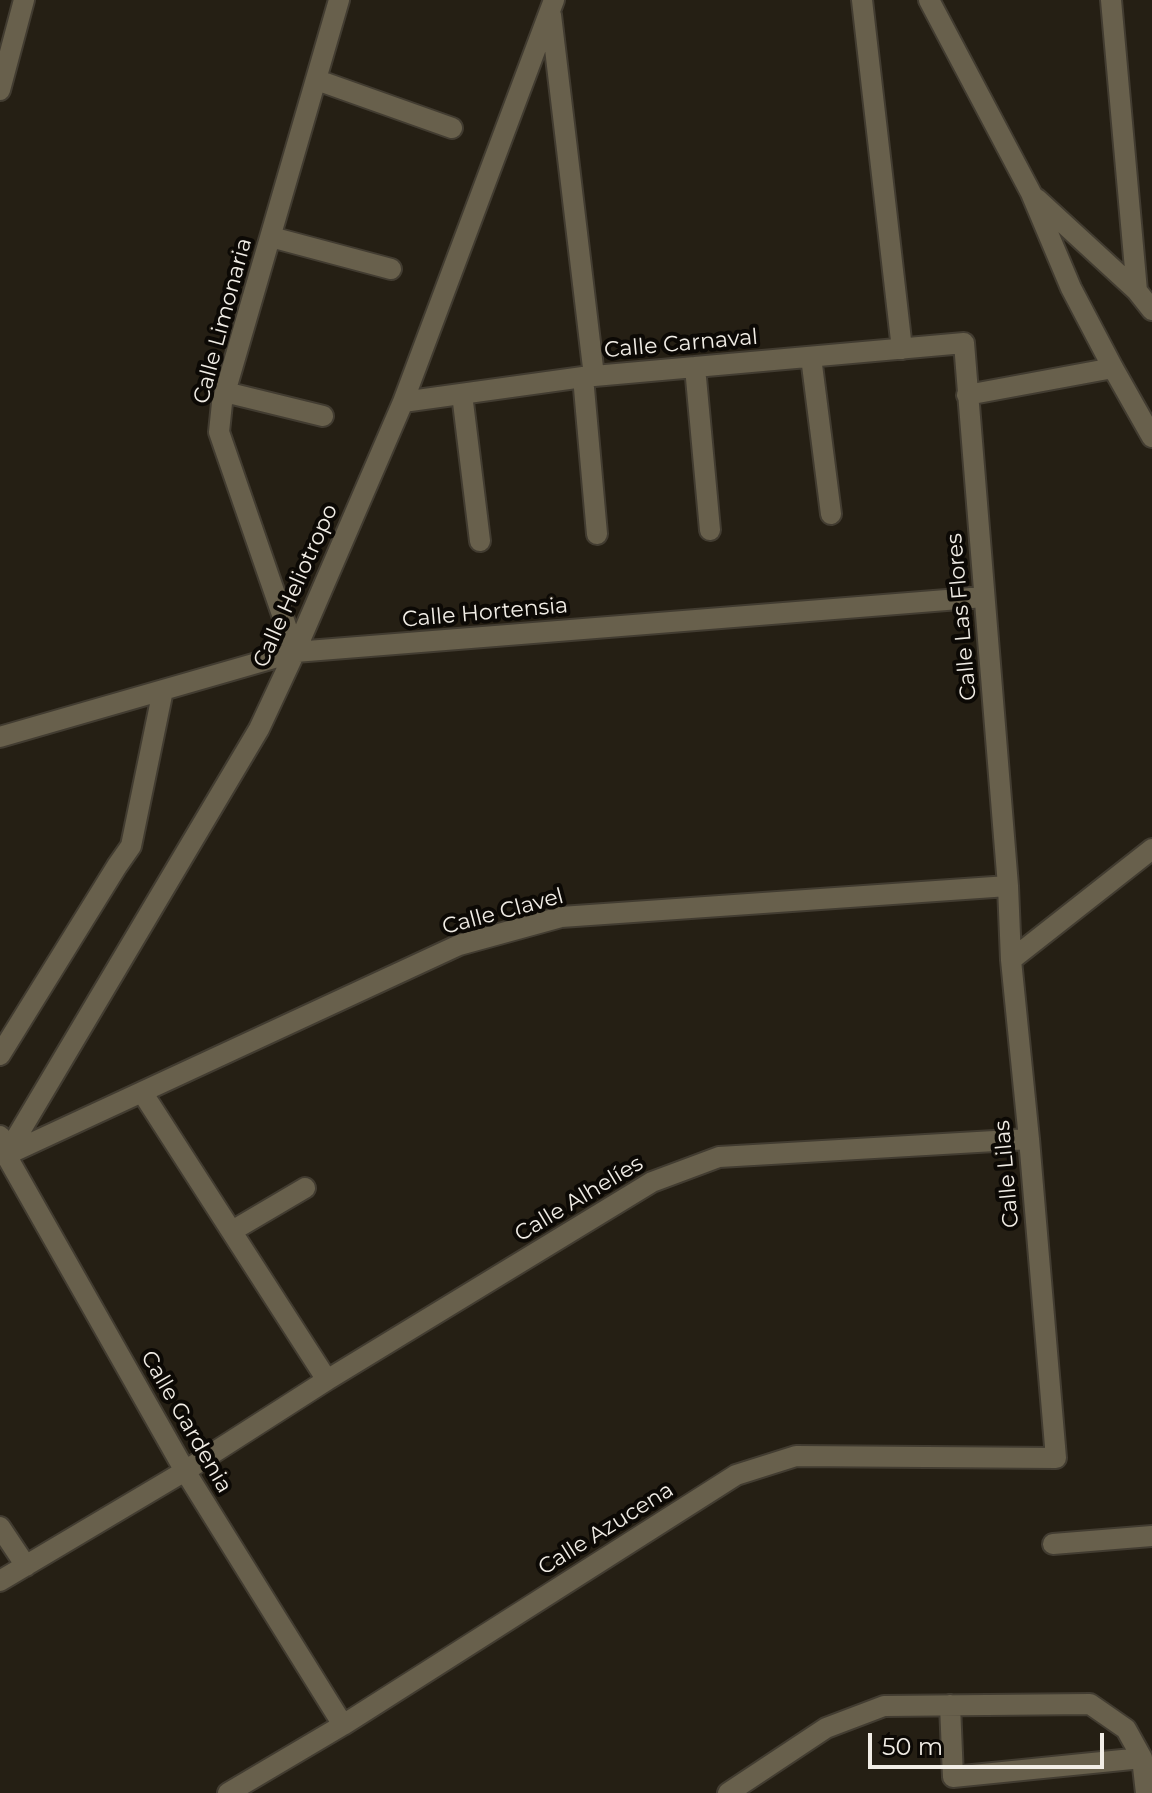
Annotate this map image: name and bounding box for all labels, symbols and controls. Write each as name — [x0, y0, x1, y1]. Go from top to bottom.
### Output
street label: Calle Limonaria — [188, 235, 258, 407]
street label: Calle Carnaval — [603, 324, 759, 364]
street label: Calle Heliotropo — [248, 500, 344, 672]
street label: Calle Las Flores — [942, 532, 982, 702]
street label: Calle Hortensia — [401, 593, 569, 633]
street label: Calle Clavel — [440, 883, 566, 941]
street label: Calle Lilas — [989, 1119, 1025, 1229]
street label: Calle Alhelíes — [510, 1150, 648, 1248]
street label: Calle Gardenia — [135, 1346, 237, 1498]
street label: Calle Azucena — [534, 1477, 678, 1581]
scale bar — [872, 1717, 1108, 1767]
text: 50 m — [882, 1732, 943, 1761]

